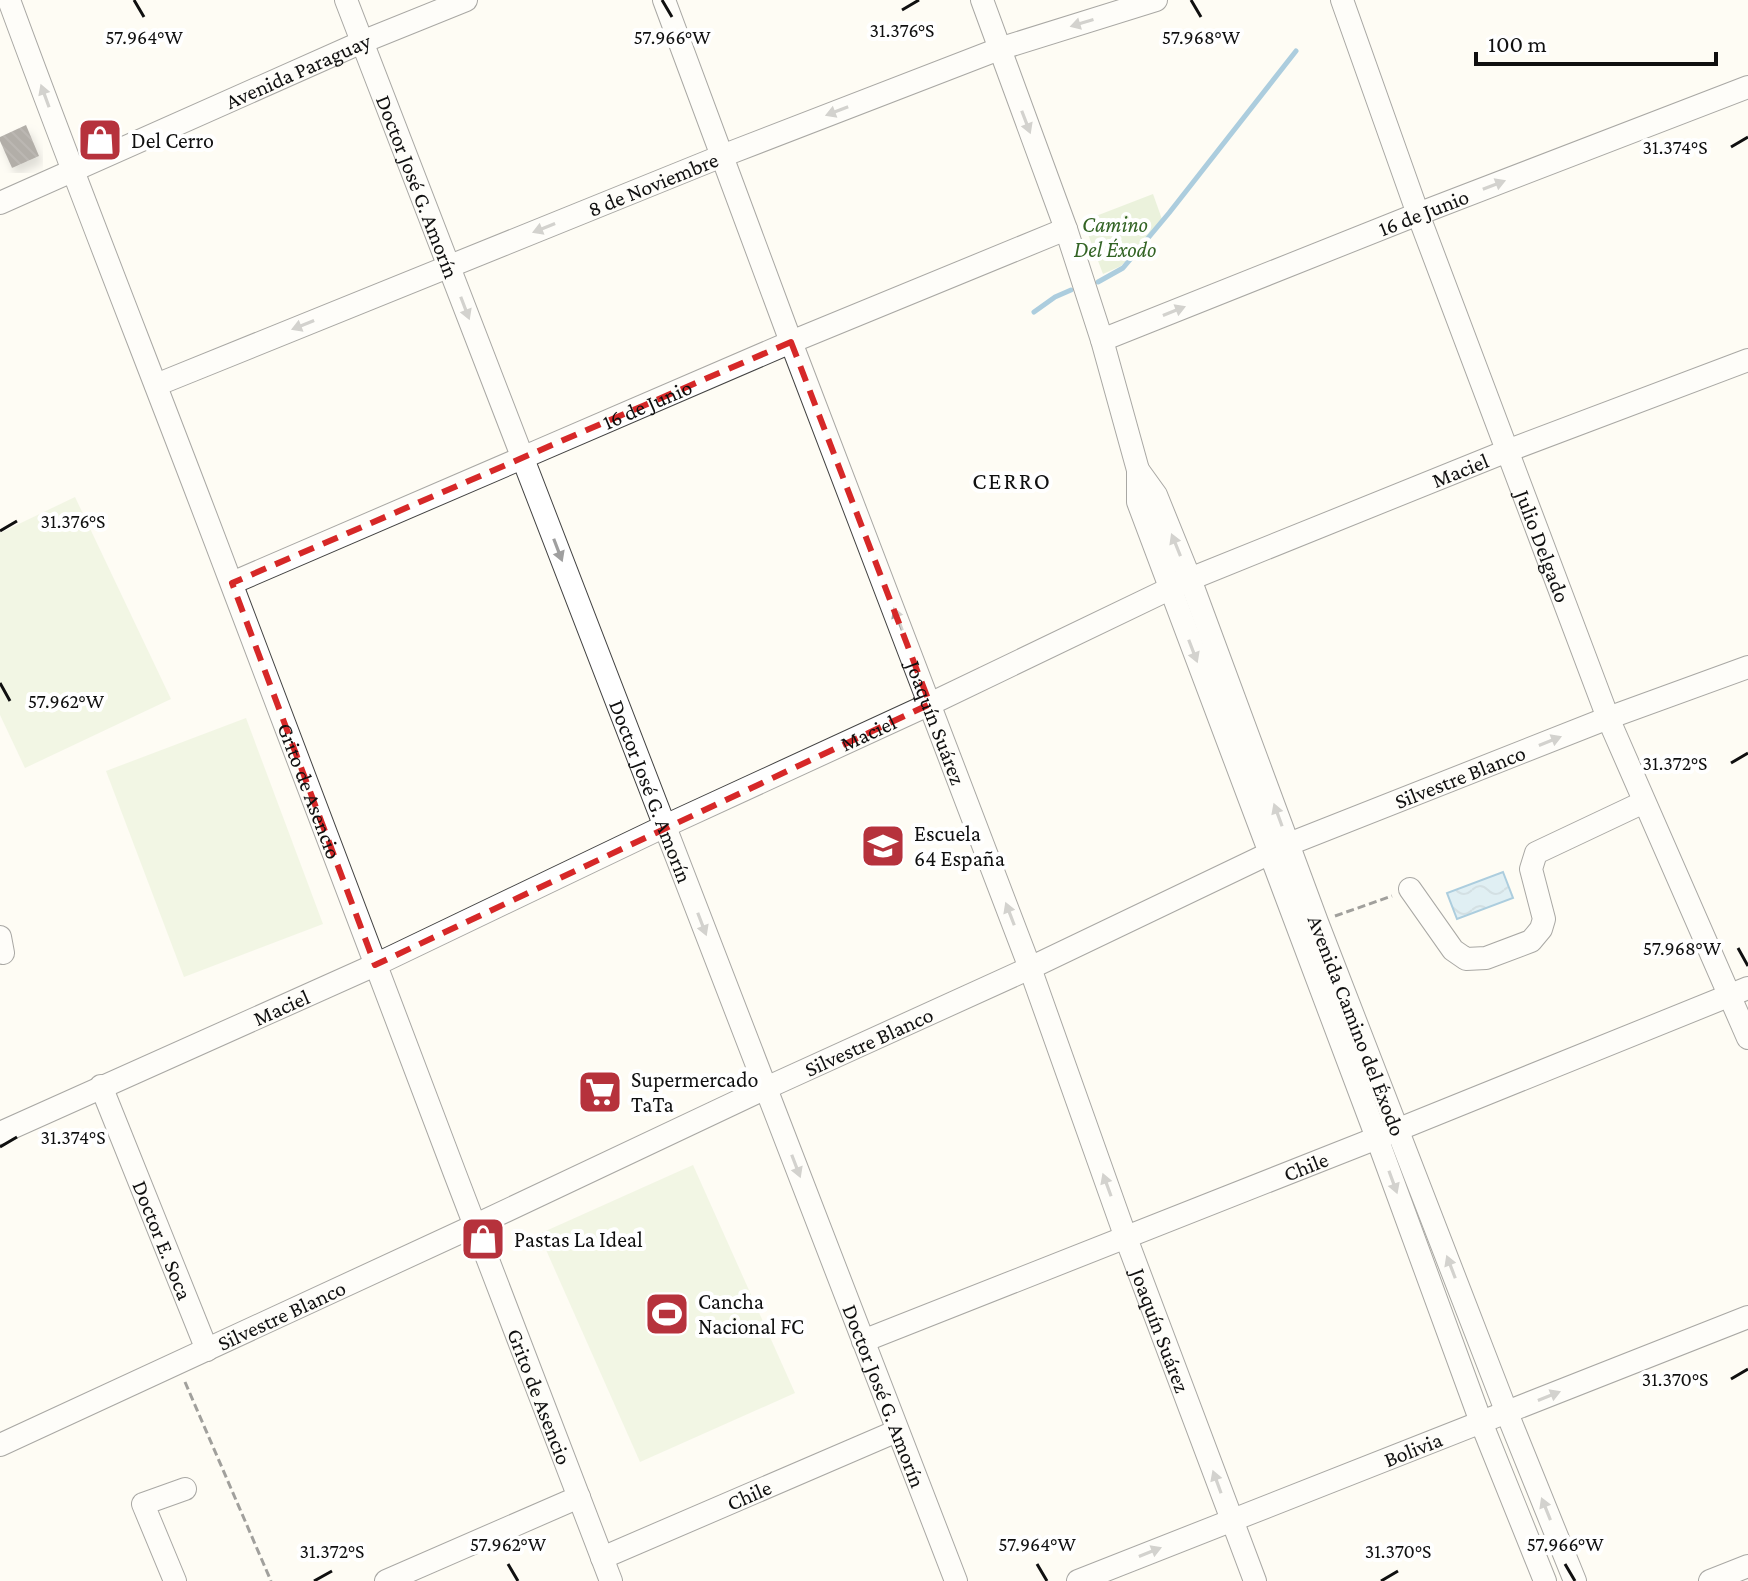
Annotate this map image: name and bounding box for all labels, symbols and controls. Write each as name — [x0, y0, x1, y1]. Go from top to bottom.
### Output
scale bar — [1476, 16, 1716, 66]
one-way arrow — [1070, 17, 1094, 30]
text: 31.376°S — [870, 19, 934, 41]
text: 57.964°W — [105, 26, 183, 48]
text: 57.966°W — [633, 26, 711, 48]
text: 57.968°W — [1162, 26, 1241, 48]
street label: Avenida Paraguay — [221, 27, 375, 114]
text: 100 m — [1488, 30, 1547, 57]
one-way arrow — [38, 84, 50, 108]
street label: Doctor José G. Amorín — [371, 91, 465, 282]
one-way arrow — [825, 105, 849, 118]
one-way arrow — [1020, 110, 1033, 134]
shop icon: Del Cerro — [76, 116, 124, 164]
place label: Del Cerro — [131, 128, 214, 153]
text: 31.374°S — [1643, 136, 1707, 158]
street label: 8 de Noviembre — [584, 146, 722, 221]
one-way arrow — [1482, 178, 1506, 191]
street label: 16 de Junio — [1375, 183, 1472, 241]
park label: Camino Del Éxodo — [1074, 212, 1156, 262]
one-way arrow — [532, 221, 556, 234]
one-way arrow — [459, 296, 472, 320]
one-way arrow — [1162, 304, 1186, 317]
one-way arrow — [291, 319, 315, 332]
street label: 16 de Junio — [599, 374, 696, 434]
street label: Maciel — [1428, 447, 1492, 493]
district label: CERRO — [972, 467, 1052, 494]
street label: Julio Delgado — [1510, 484, 1576, 606]
text: 31.376°S — [41, 510, 105, 532]
one-way arrow — [1169, 533, 1182, 557]
one-way arrow — [552, 539, 565, 563]
one-way arrow — [891, 607, 904, 631]
one-way arrow — [1187, 639, 1200, 663]
street label: Joaquín Suárez — [901, 655, 971, 788]
text: 57.962°W — [28, 690, 105, 712]
street label: Doctor José G. Amorín — [605, 696, 698, 886]
street label: Maciel — [836, 709, 900, 756]
street label: Grito de Asencio — [273, 719, 347, 862]
one-way arrow — [1538, 734, 1562, 747]
street label: Silvestre Blanco — [1391, 739, 1529, 814]
text: 31.372°S — [1643, 752, 1707, 774]
one-way arrow — [1271, 803, 1284, 827]
place label: Escuela 64 España — [914, 821, 1005, 871]
school or university icon: Escuela 64 España — [859, 822, 907, 870]
one-way arrow — [1003, 902, 1016, 926]
one-way arrow — [696, 912, 709, 936]
street label: Avenida Camino del Éxodo — [1303, 912, 1411, 1139]
text: 57.968°W — [1643, 937, 1722, 959]
street label: Maciel — [249, 984, 313, 1031]
street label: Silvestre Blanco — [801, 1001, 937, 1081]
place label: Supermercado TaTa — [631, 1067, 759, 1117]
supermarket icon: Supermercado TaTa — [576, 1068, 624, 1116]
text: 31.374°S — [41, 1126, 105, 1148]
street label: Chile — [1280, 1146, 1332, 1186]
one-way arrow — [790, 1154, 803, 1178]
one-way arrow — [1387, 1170, 1400, 1194]
one-way arrow — [1101, 1173, 1113, 1197]
street label: Doctor E. Soca — [128, 1177, 198, 1303]
shop icon: Pastas La Ideal — [459, 1215, 507, 1263]
place label: Pastas La Ideal — [514, 1227, 643, 1252]
one-way arrow — [1444, 1255, 1457, 1279]
street label: Joaquín Suárez — [1125, 1263, 1195, 1396]
street label: Silvestre Blanco — [213, 1275, 350, 1355]
place label: Cancha Nacional FC — [698, 1289, 804, 1339]
sports icon: Cancha Nacional FC — [643, 1290, 691, 1338]
street label: Doctor José G. Amorín — [838, 1301, 931, 1491]
street label: Grito de Asencio — [503, 1325, 577, 1468]
text: 31.370°S — [1642, 1368, 1708, 1390]
one-way arrow — [1537, 1389, 1561, 1402]
street label: Bolivia — [1380, 1426, 1446, 1472]
one-way arrow — [1210, 1470, 1223, 1494]
street label: Chile — [723, 1474, 775, 1515]
one-way arrow — [1539, 1497, 1552, 1521]
text: 57.962°W — [470, 1533, 547, 1555]
text: 57.964°W — [998, 1533, 1076, 1555]
text: 57.966°W — [1526, 1533, 1604, 1555]
text: 31.372°S — [300, 1540, 364, 1562]
text: 31.370°S — [1365, 1540, 1431, 1562]
one-way arrow — [1138, 1545, 1162, 1558]

